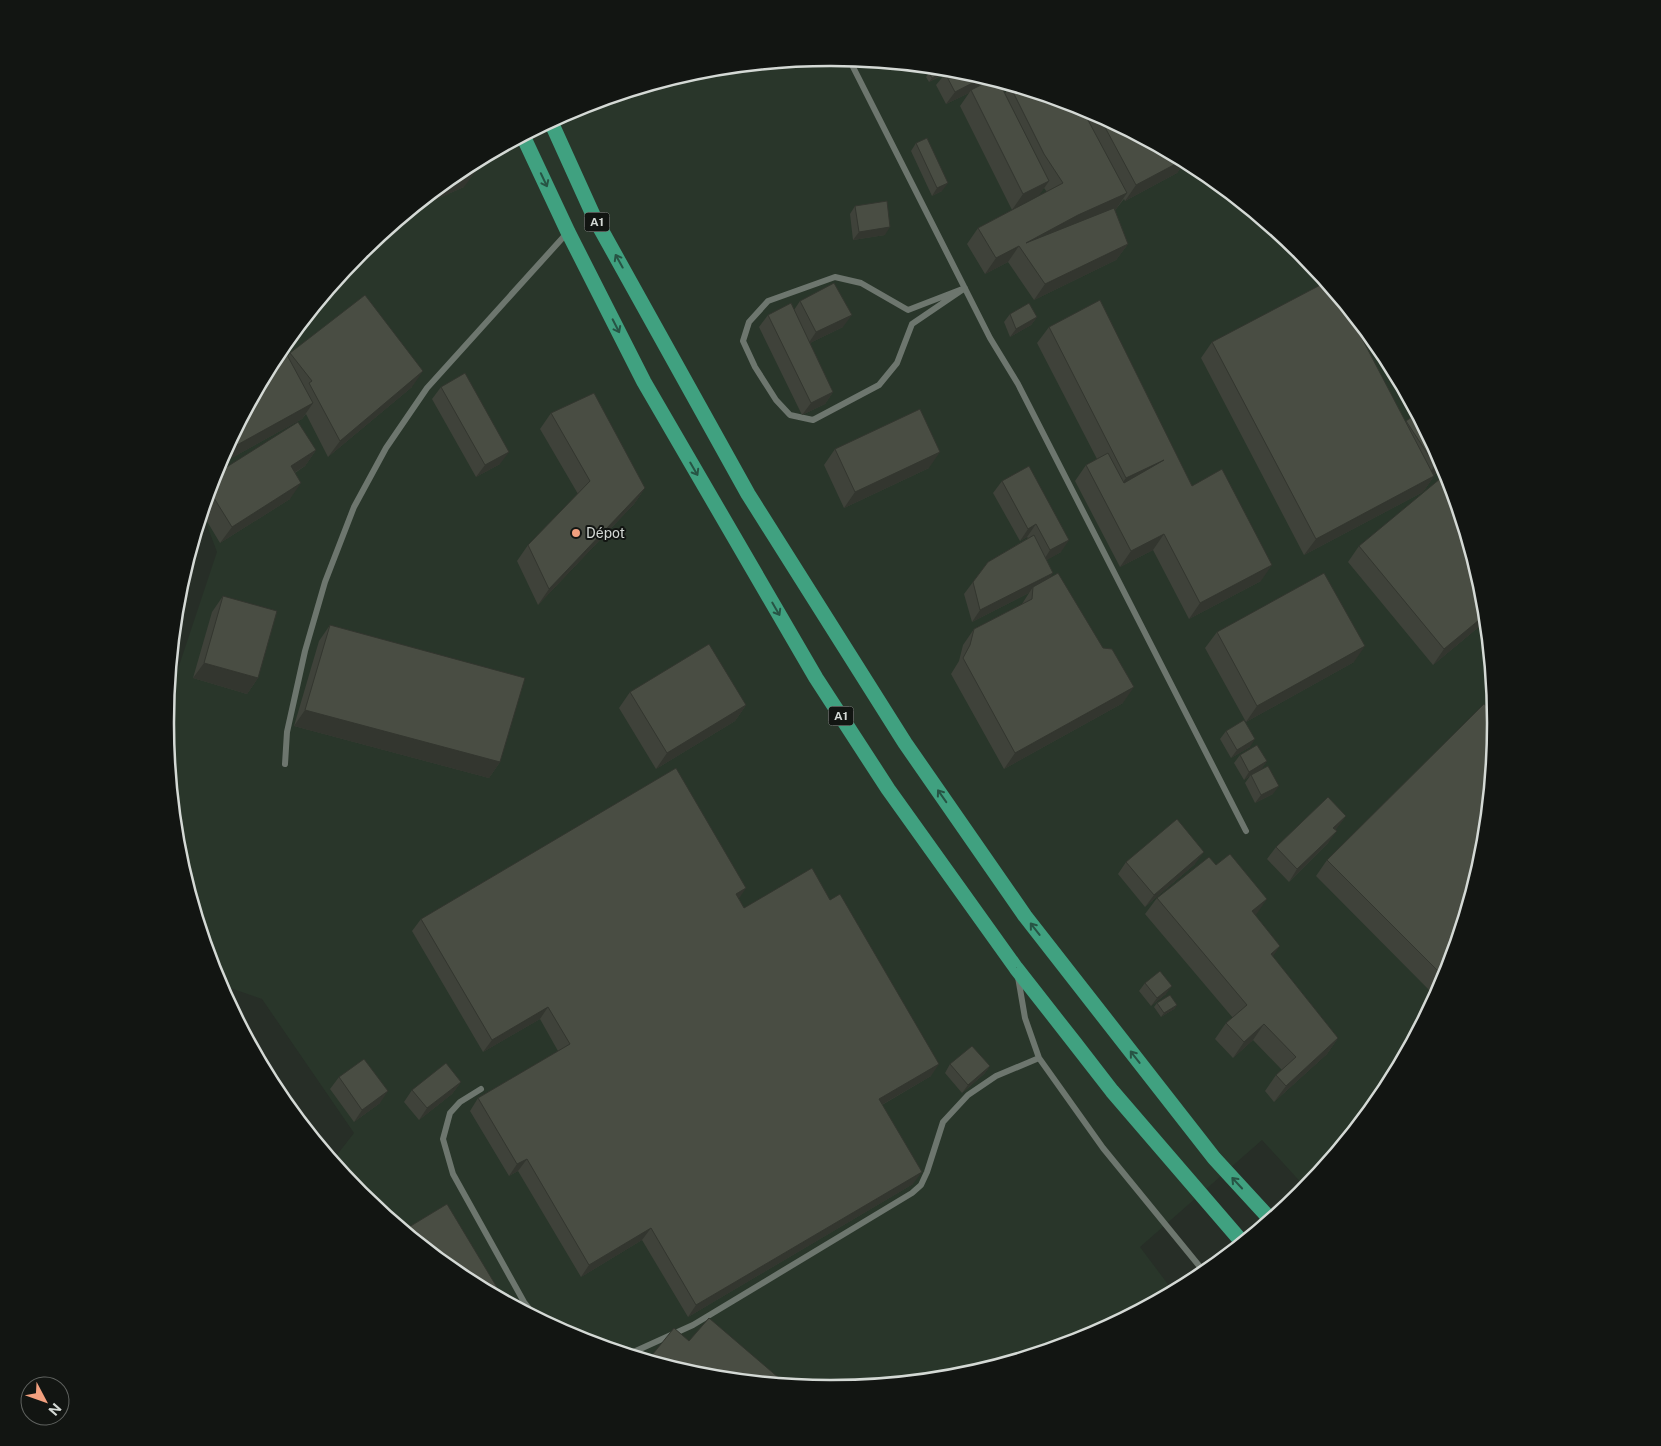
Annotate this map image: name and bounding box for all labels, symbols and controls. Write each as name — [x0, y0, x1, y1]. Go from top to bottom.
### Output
one-way arrow — [539, 173, 549, 188]
road number: A1 — [584, 212, 610, 232]
one-way arrow — [613, 254, 623, 269]
one-way arrow — [612, 318, 621, 333]
one-way arrow — [689, 461, 699, 476]
place label: Dépot — [586, 525, 625, 541]
marker: Dépot — [570, 527, 582, 539]
one-way arrow — [771, 602, 781, 616]
road number: A1 — [828, 706, 854, 726]
one-way arrow — [937, 789, 947, 803]
one-way arrow — [1030, 922, 1040, 936]
one-way arrow — [1130, 1050, 1140, 1064]
one-way arrow — [1231, 1177, 1243, 1189]
north arrow — [20, 1376, 70, 1426]
text: N — [45, 1400, 64, 1419]

